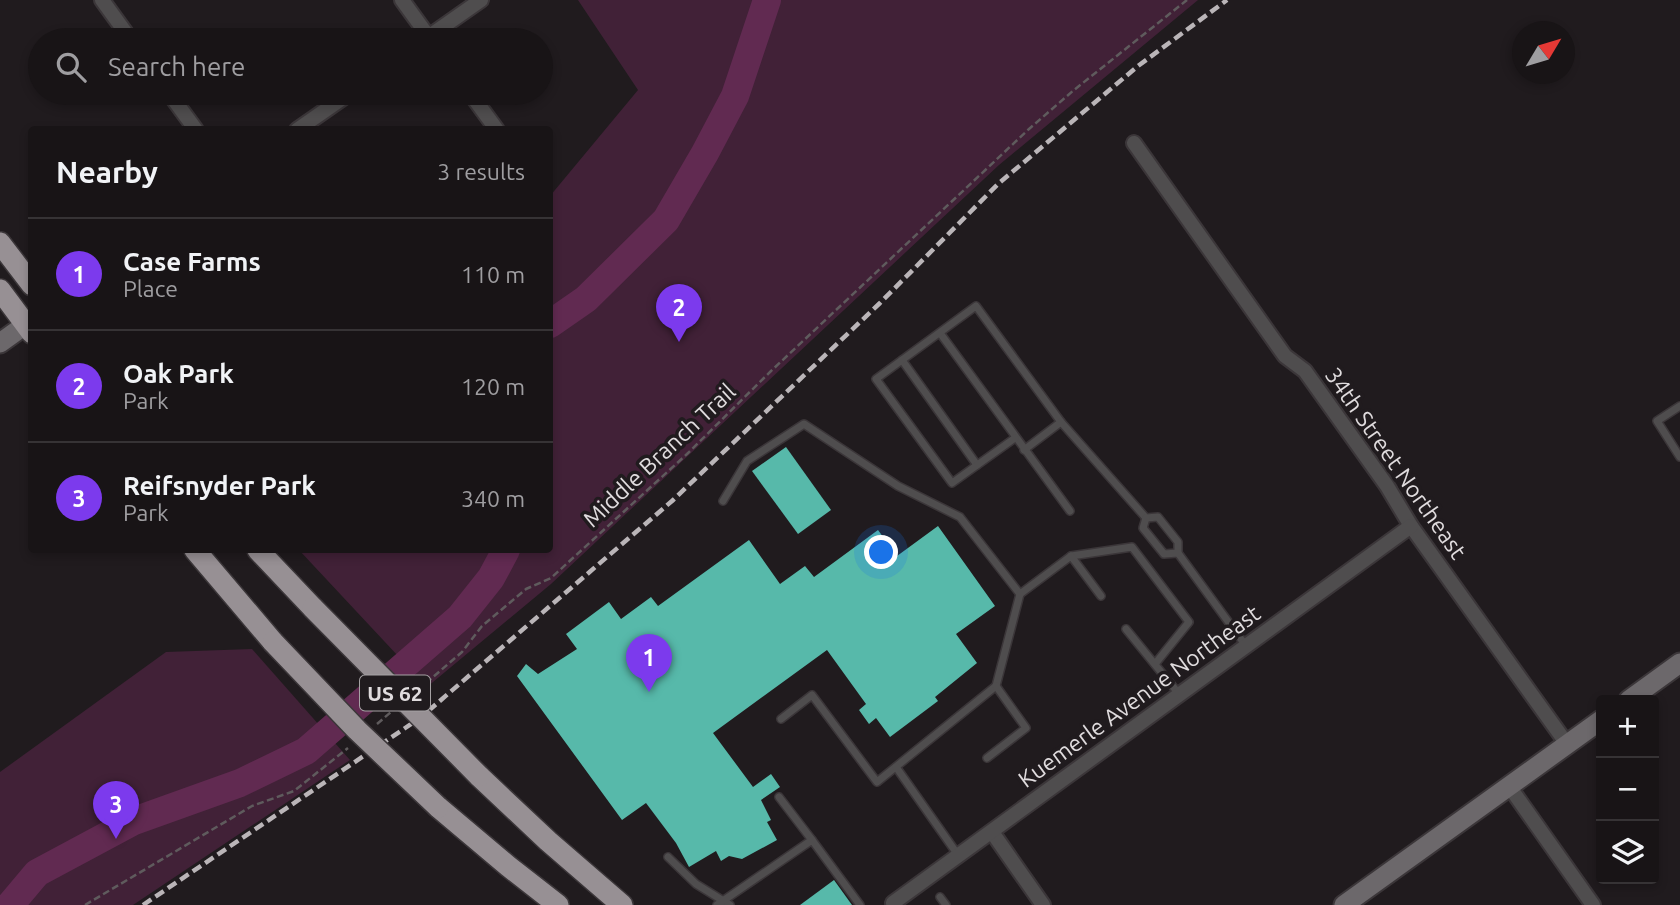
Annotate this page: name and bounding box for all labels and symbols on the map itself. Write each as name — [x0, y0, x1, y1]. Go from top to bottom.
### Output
north arrow — [1512, 21, 1575, 84]
pin: 2 — [656, 284, 702, 342]
street label: 34th Street Northeast — [1321, 363, 1471, 563]
street label: Middle Branch Trail — [578, 378, 740, 532]
your location — [864, 535, 898, 569]
street label: Kuemerle Avenue Northeast — [1014, 600, 1264, 792]
pin: 1 — [626, 634, 672, 692]
road number: US 62 — [360, 676, 430, 710]
pin: 3 — [93, 781, 139, 839]

